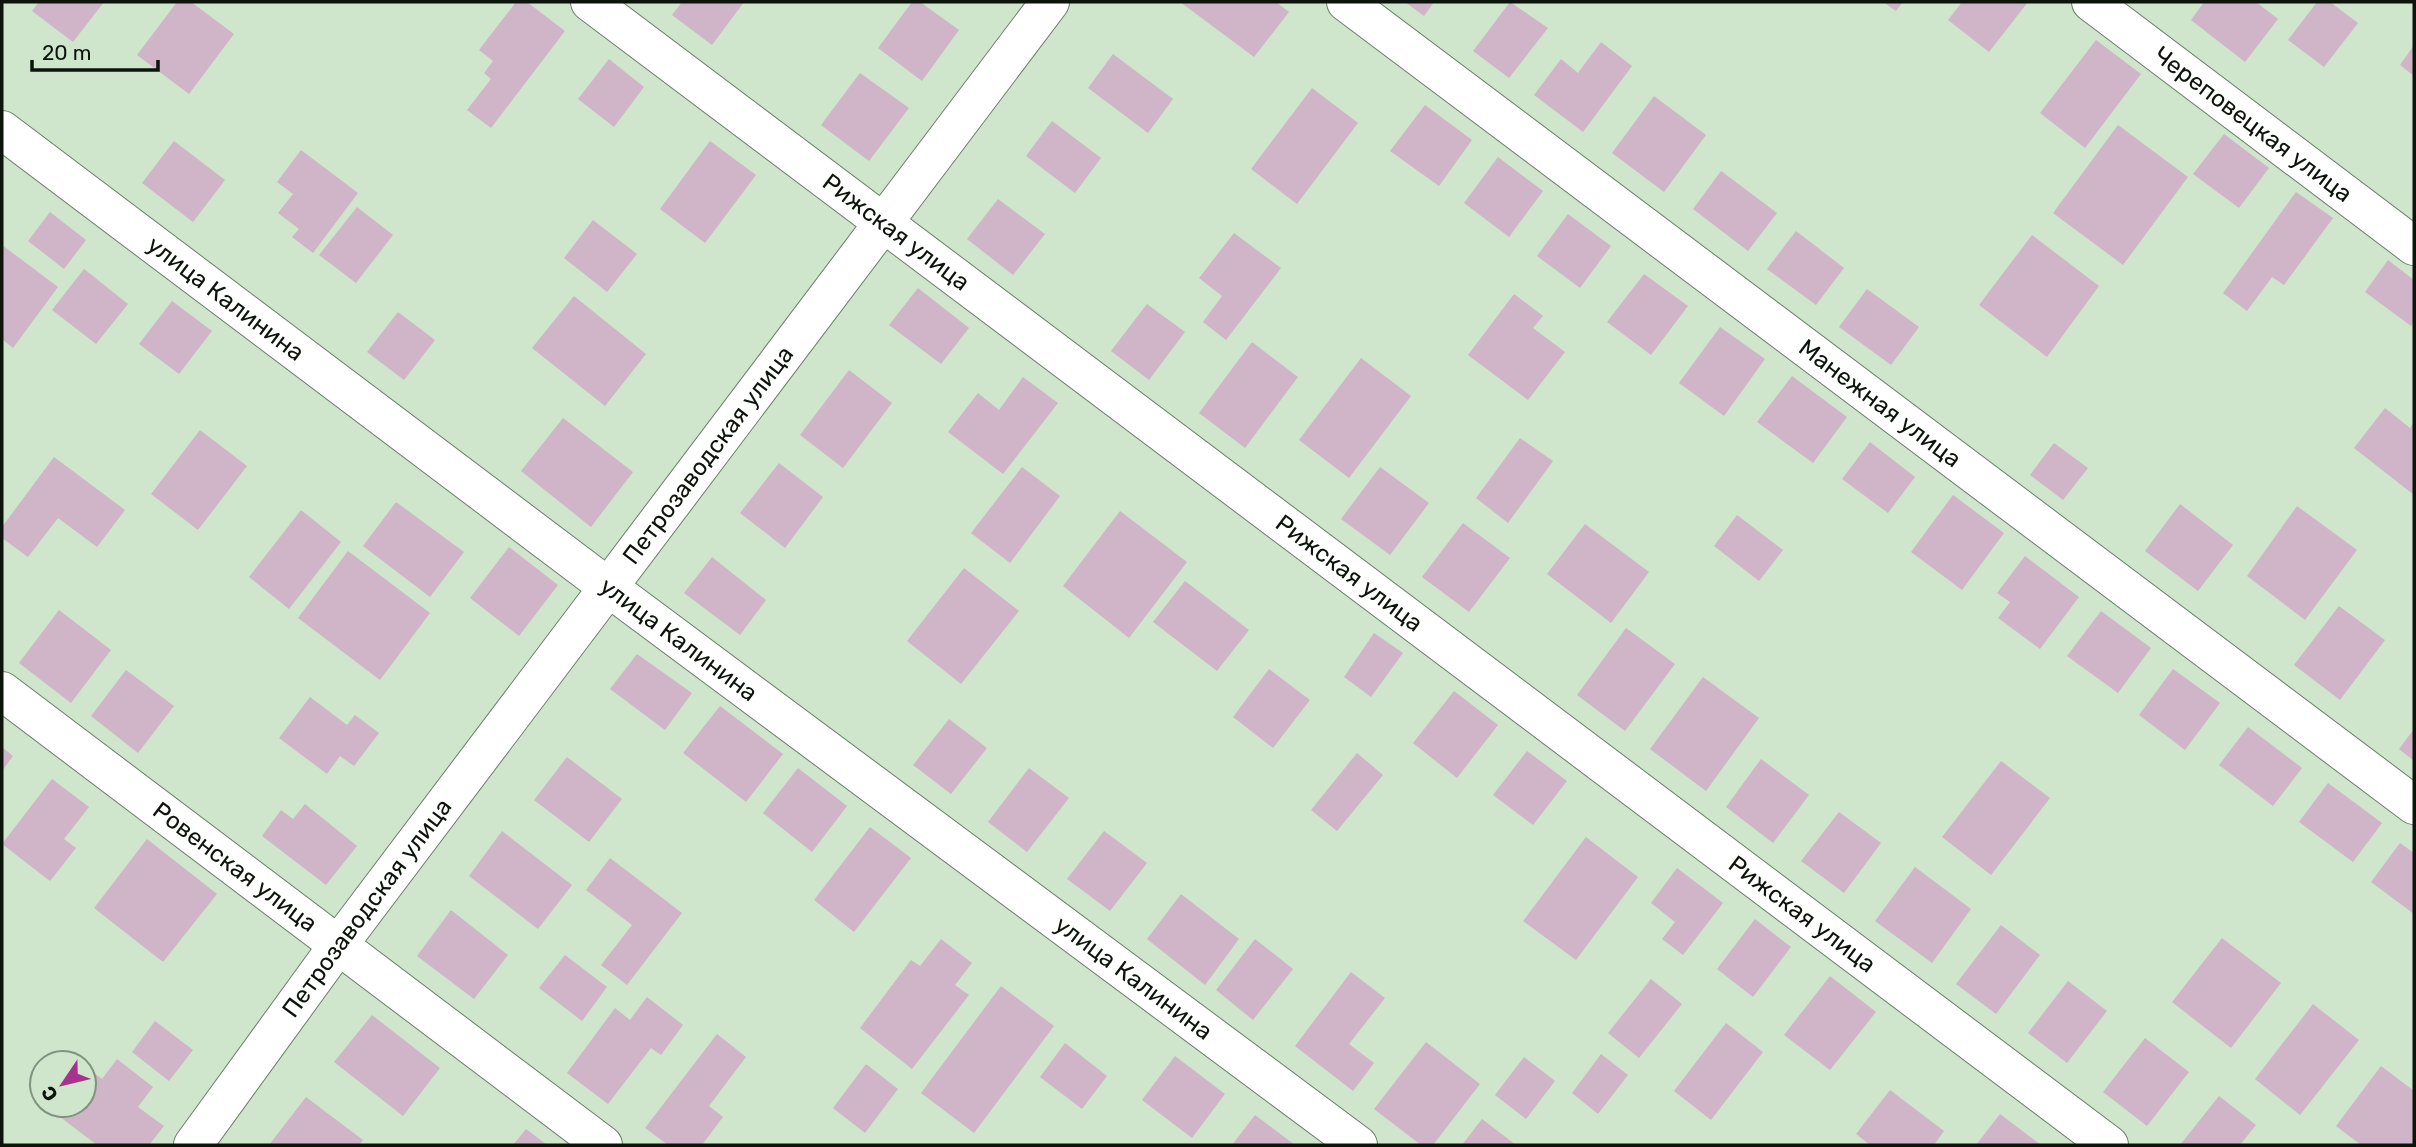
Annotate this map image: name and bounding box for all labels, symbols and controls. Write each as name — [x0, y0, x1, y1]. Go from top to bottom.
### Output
scale bar — [32, 28, 158, 72]
text: 20 m — [42, 40, 91, 65]
street label: Череповецкая улица — [2148, 41, 2358, 208]
street label: Рижская улица — [817, 168, 975, 297]
street label: улица Калинина — [142, 230, 310, 367]
street label: Манежная улица — [1793, 334, 1966, 473]
street label: Петрозаводская улица — [617, 341, 799, 570]
street label: Рижская улица — [1270, 509, 1428, 637]
street label: улица Калинина — [594, 572, 763, 707]
street label: Петрозаводская улица — [276, 793, 458, 1023]
street label: Ровенская улица — [147, 796, 322, 938]
street label: Рижская улица — [1723, 850, 1881, 978]
street label: улица Калинина — [1049, 910, 1218, 1046]
north arrow — [28, 1049, 98, 1119]
text: С — [36, 1081, 63, 1106]

